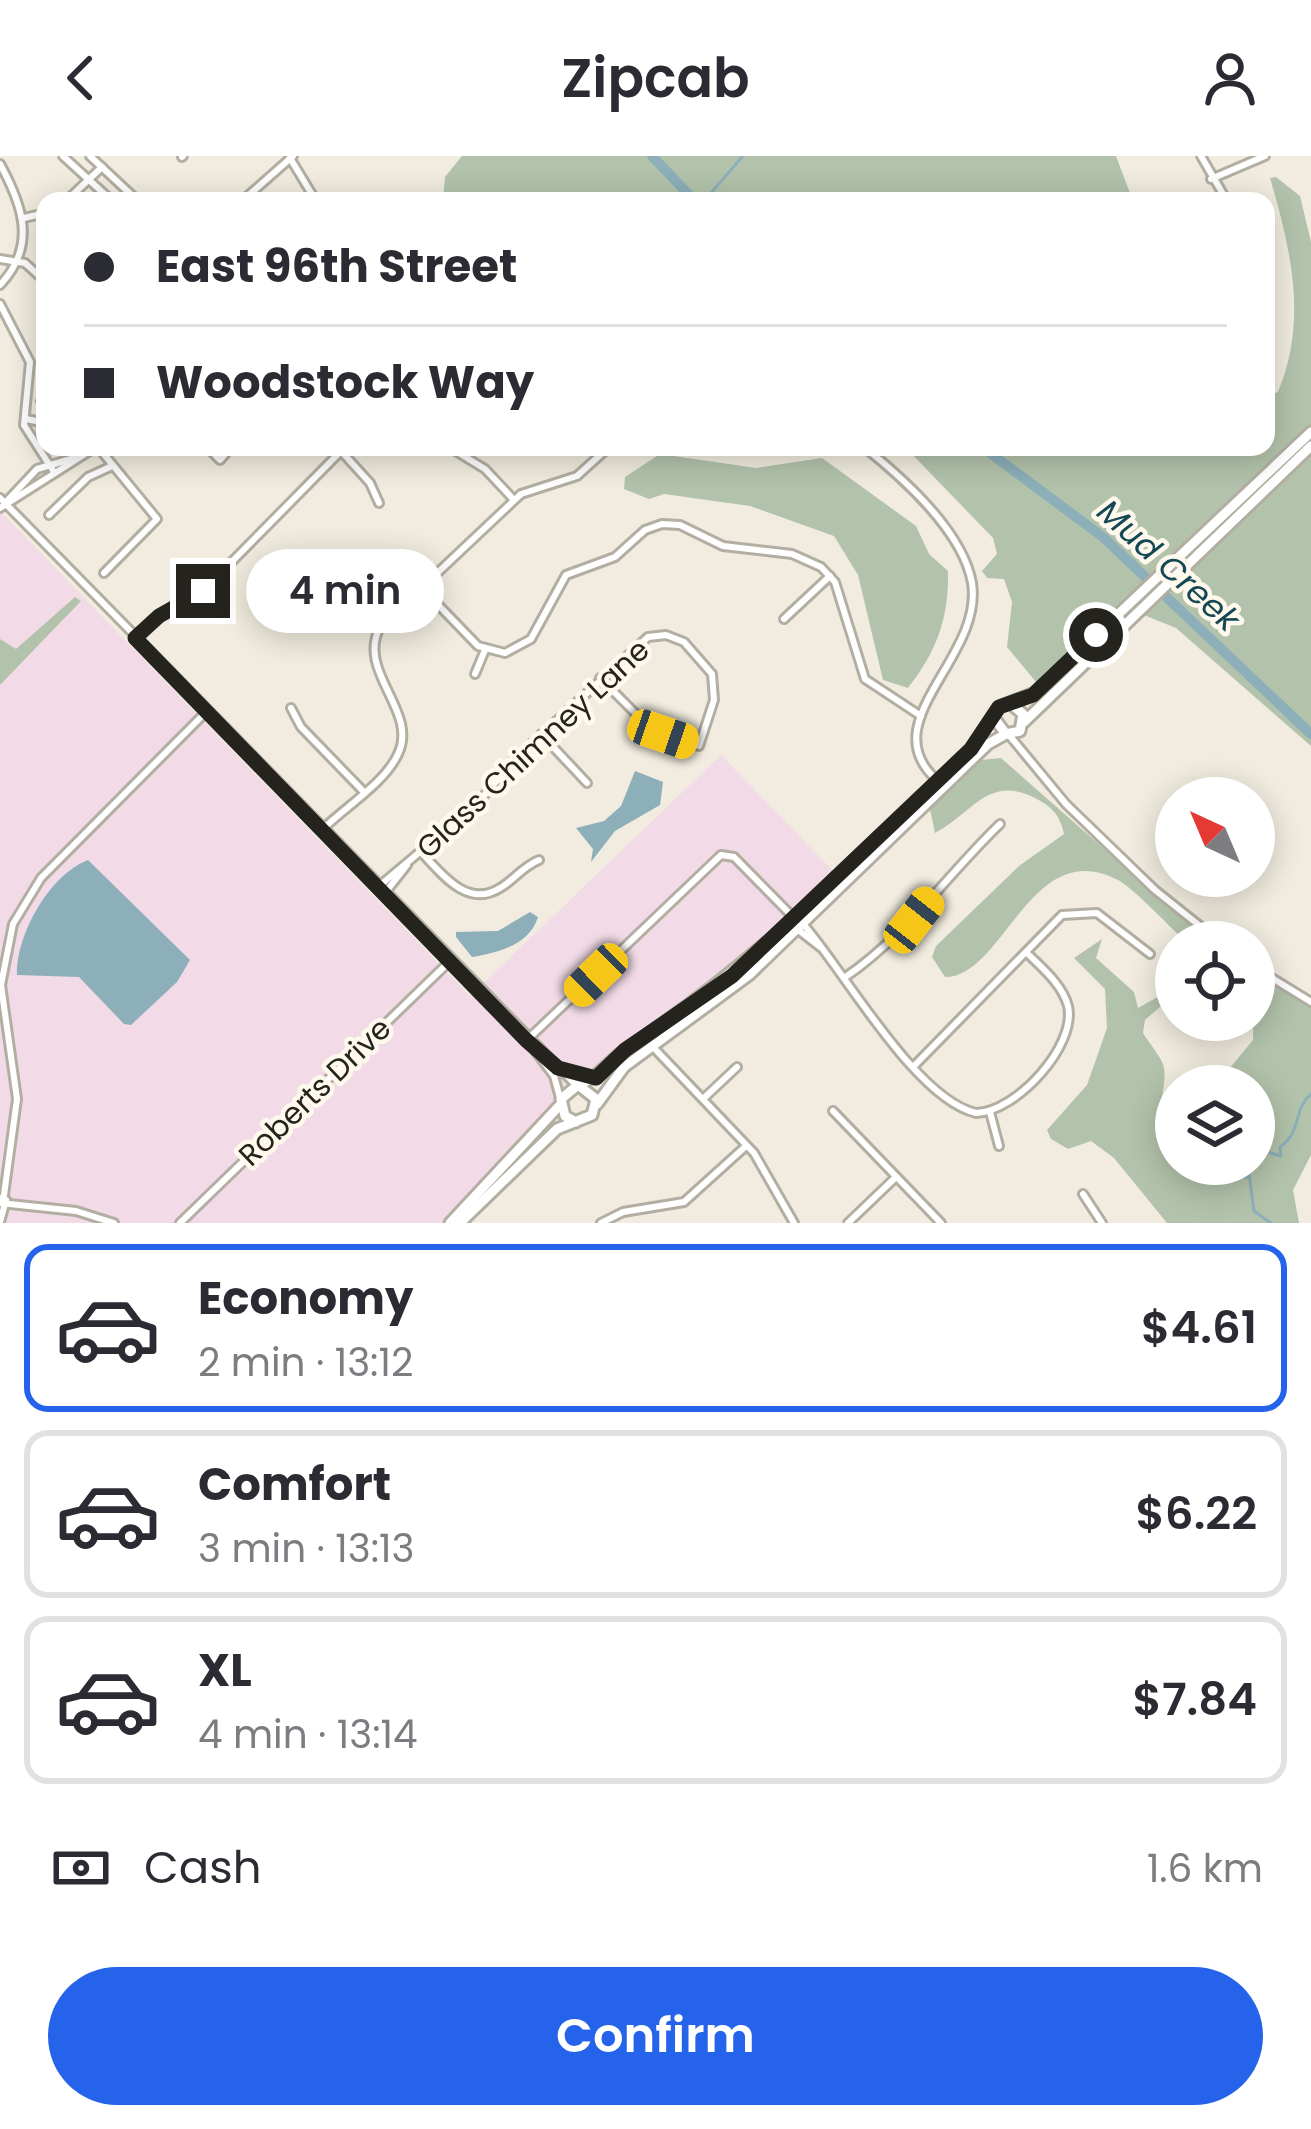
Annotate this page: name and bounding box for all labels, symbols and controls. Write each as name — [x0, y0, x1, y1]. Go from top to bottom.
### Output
text: Zipcab — [561, 40, 750, 116]
icon: back — [48, 45, 114, 111]
icon: person — [1197, 45, 1263, 111]
text: East 96th Street — [156, 235, 517, 298]
text: Woodstock Way — [156, 351, 534, 414]
water label: Mud Creek — [1087, 489, 1252, 644]
callout: 4 min — [245, 549, 443, 633]
text: 4 min — [289, 563, 401, 618]
route end — [176, 564, 230, 618]
route start — [1069, 608, 1123, 662]
street label: Glass Chimney Lane — [407, 629, 659, 868]
car — [623, 705, 703, 763]
north arrow — [1155, 777, 1275, 897]
map controls — [1155, 777, 1275, 1185]
car — [878, 881, 950, 959]
button: locate — [1155, 921, 1275, 1041]
car — [558, 937, 634, 1013]
street label: Roberts Drive — [229, 1008, 401, 1176]
button: layers — [1155, 1065, 1275, 1185]
text: Economy — [198, 1267, 413, 1330]
icon: car — [54, 1274, 162, 1382]
text: $4.61 — [1141, 1296, 1257, 1359]
text: 2 min · 13:12 — [198, 1335, 413, 1390]
text: Comfort — [198, 1453, 391, 1516]
icon: car — [54, 1460, 162, 1568]
text: $6.22 — [1135, 1482, 1257, 1545]
text: 3 min · 13:13 — [198, 1521, 414, 1576]
text: XL — [198, 1639, 252, 1702]
icon: car — [54, 1646, 162, 1754]
text: $7.84 — [1133, 1668, 1257, 1731]
text: 4 min · 13:14 — [198, 1707, 418, 1762]
icon: cash — [48, 1835, 114, 1901]
text: Cash — [144, 1836, 261, 1899]
text: 1.6 km — [1147, 1841, 1263, 1896]
button: Confirm — [48, 1967, 1263, 2105]

